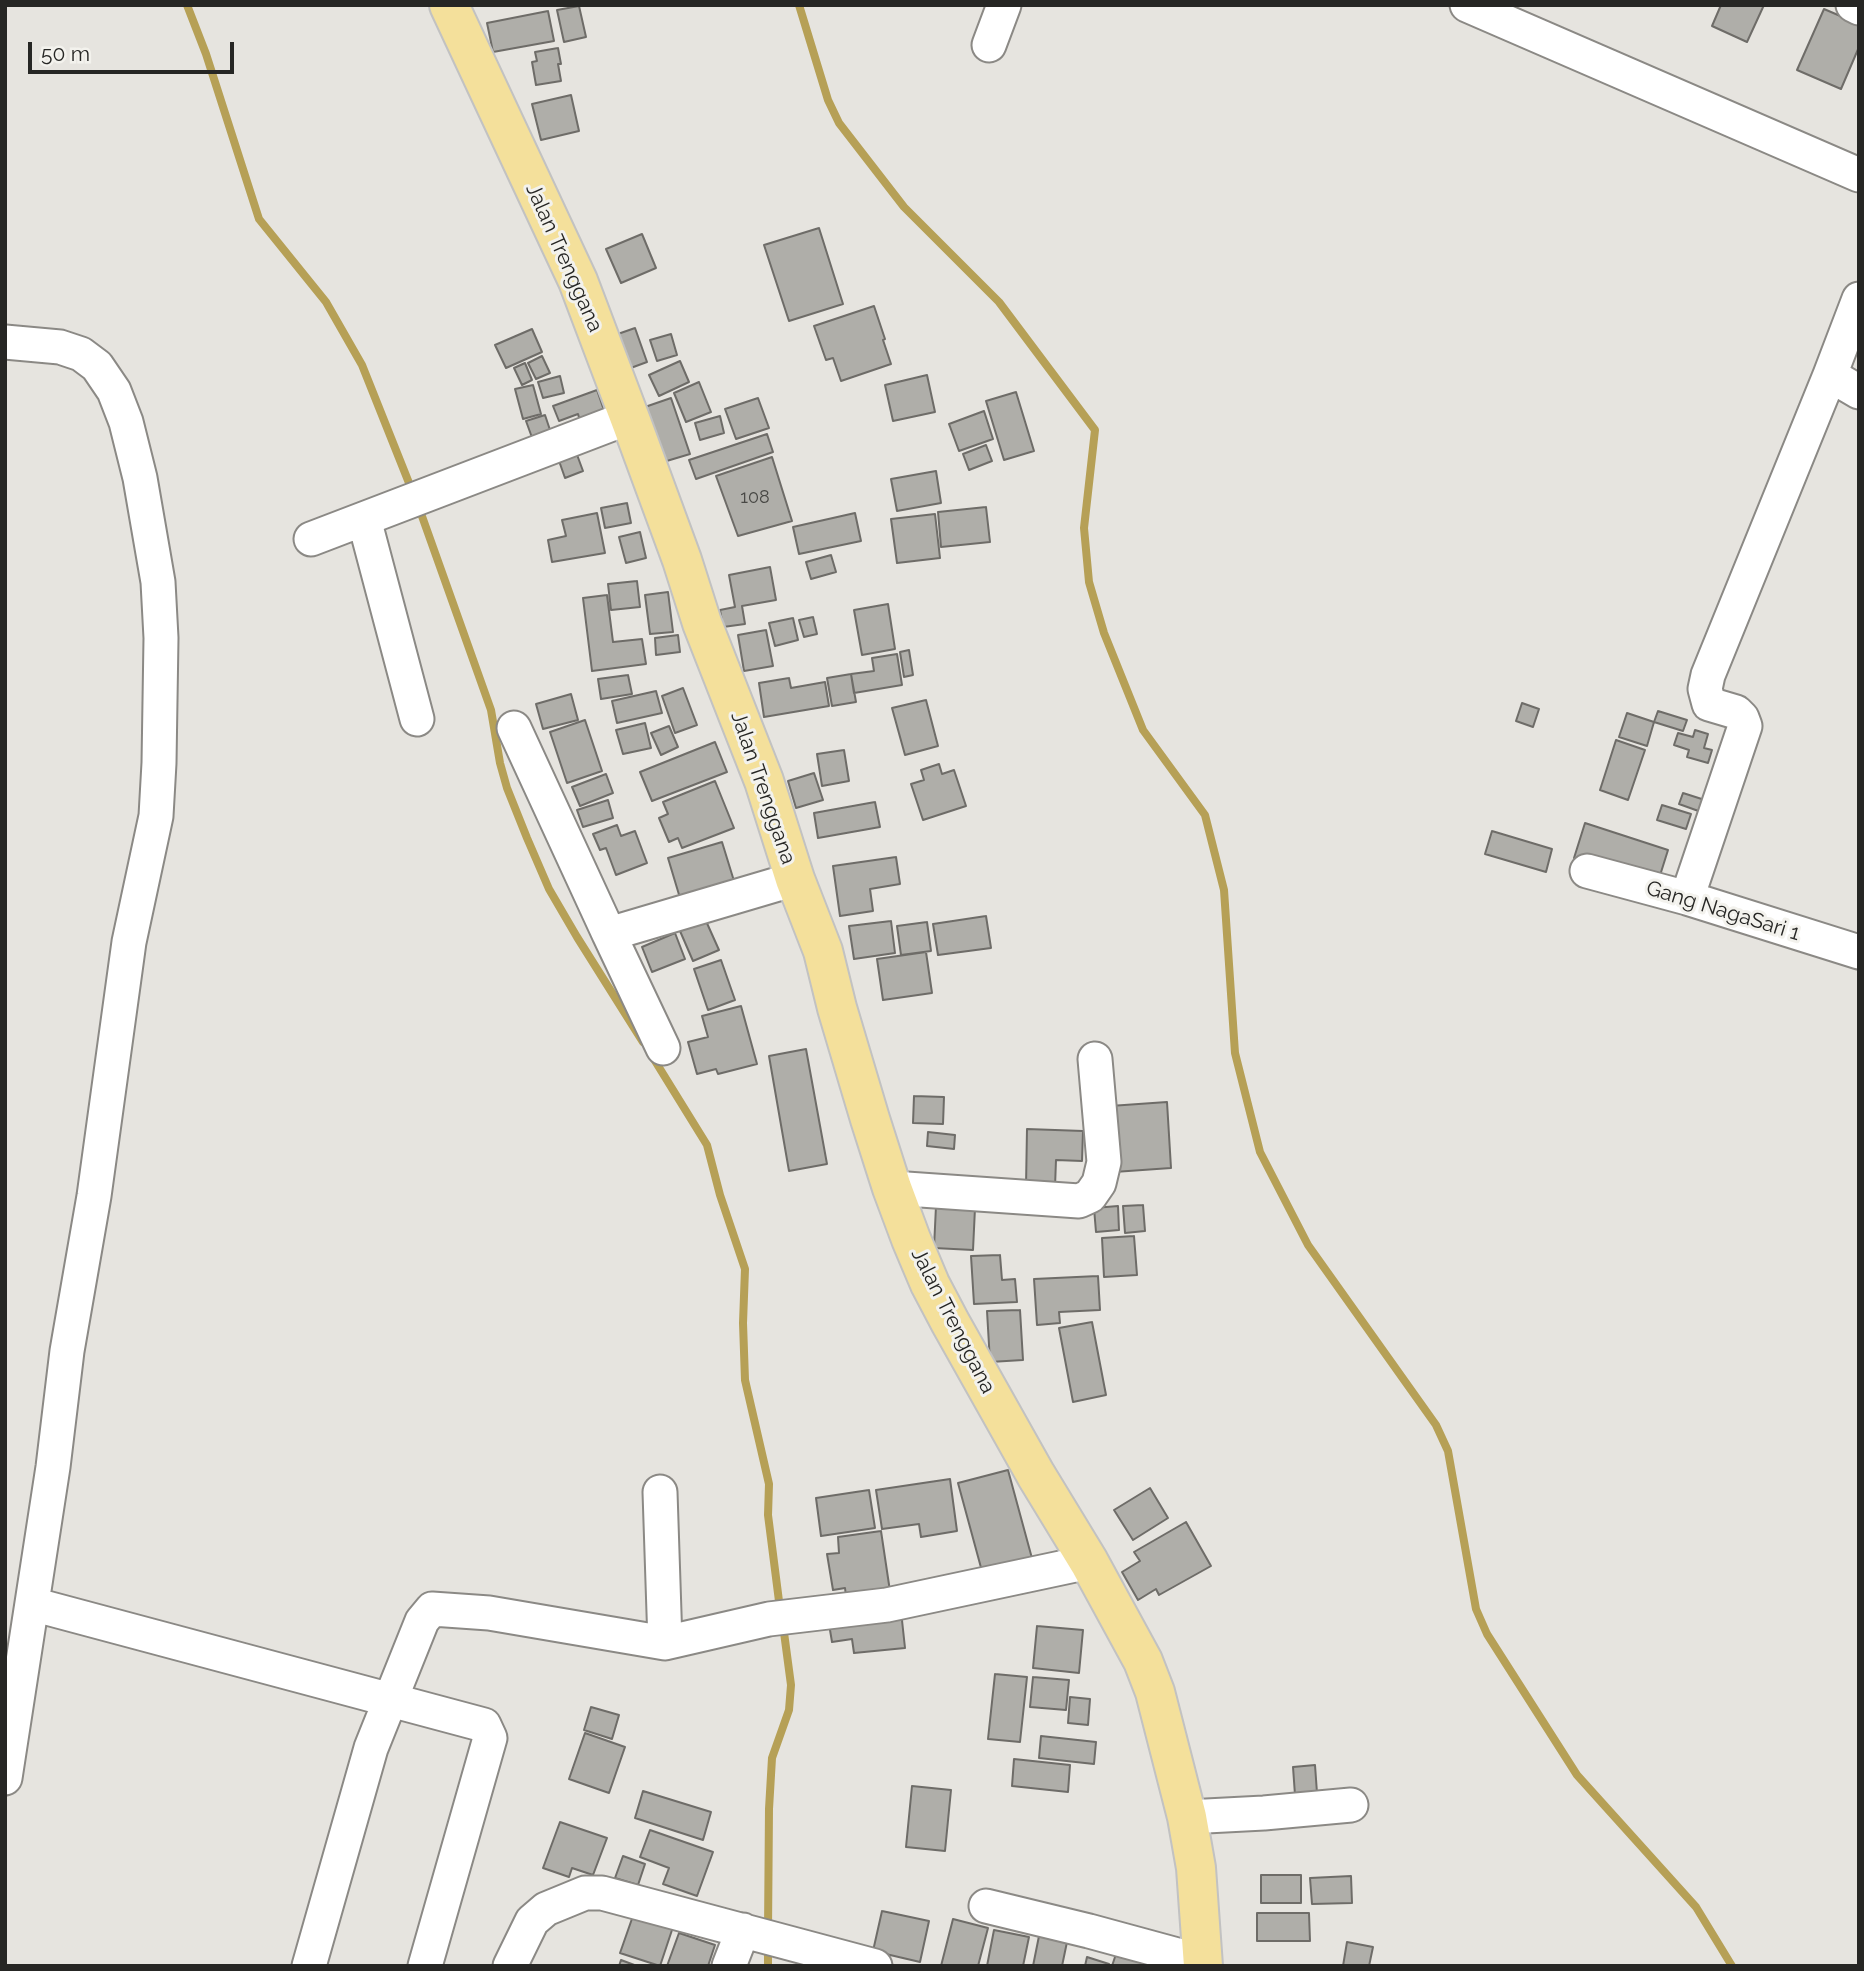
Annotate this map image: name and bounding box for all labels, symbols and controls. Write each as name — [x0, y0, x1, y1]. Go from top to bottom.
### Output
scale bar — [32, 28, 238, 72]
text: 50 m — [41, 41, 90, 66]
street label: Jalan Trenggana — [520, 180, 608, 336]
house number: 108 — [740, 487, 770, 509]
street label: Jalan Trenggana — [725, 708, 801, 868]
street label: Gang NagaSari 1 — [1643, 876, 1803, 946]
street label: Jalan Trenggana — [906, 1244, 1000, 1398]

